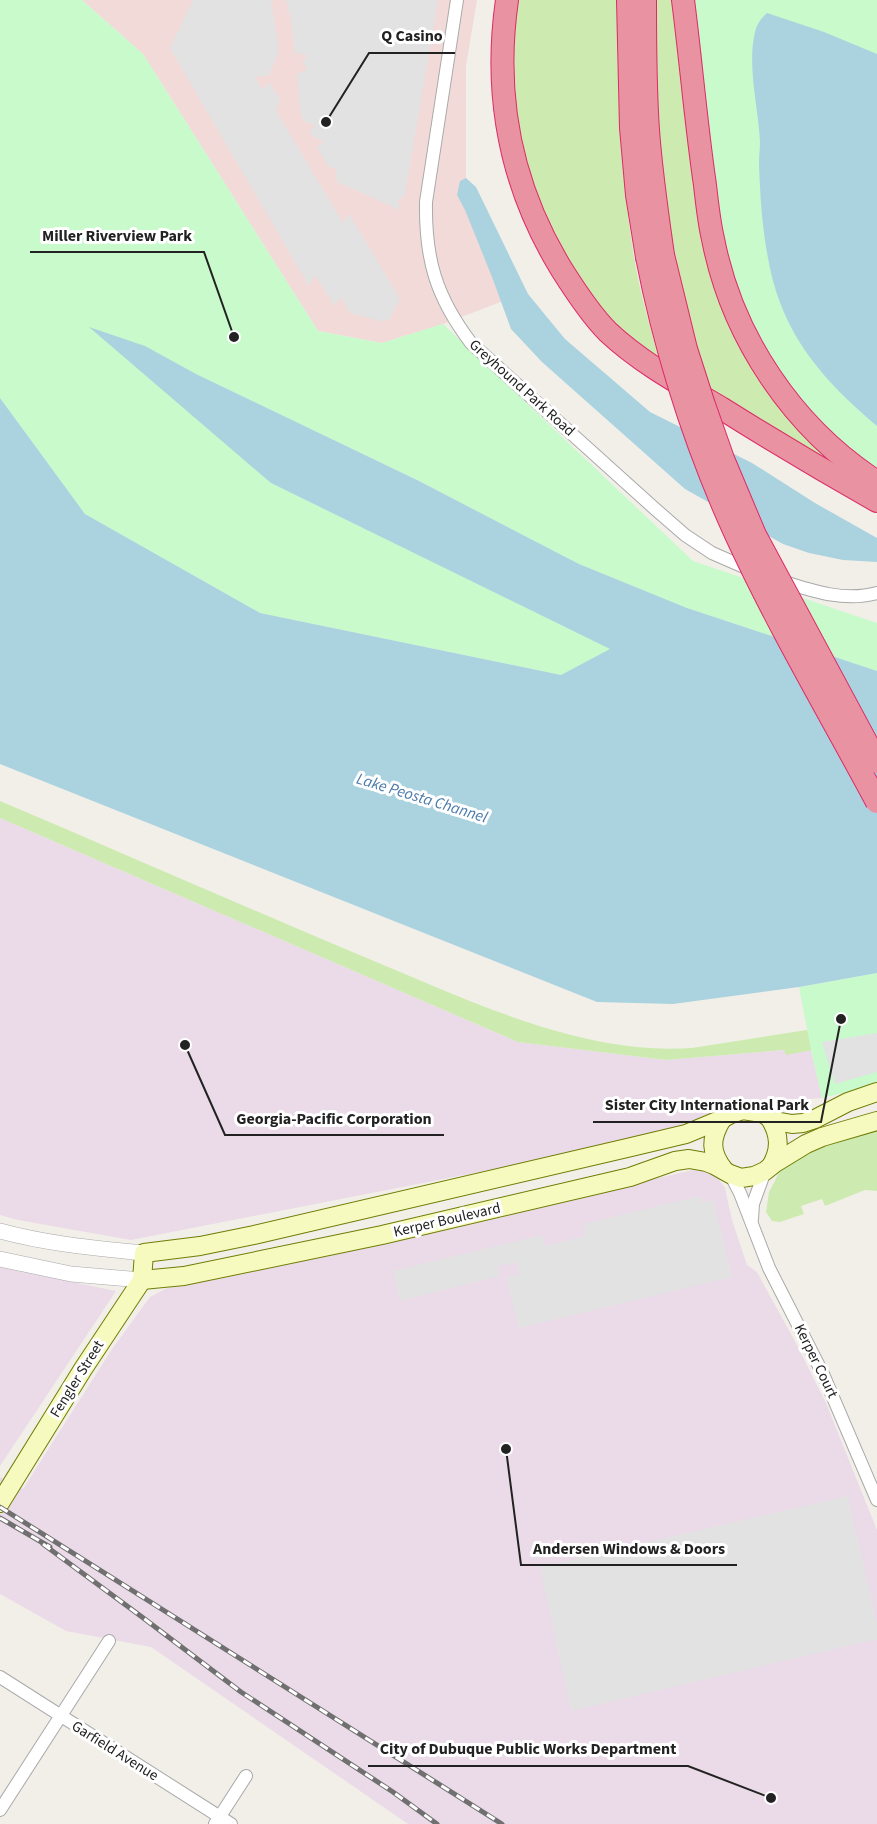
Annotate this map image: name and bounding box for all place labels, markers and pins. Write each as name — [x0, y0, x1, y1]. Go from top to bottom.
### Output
callout: Q Casino — [369, 19, 455, 53]
callout: Miller Riverview Park — [30, 218, 204, 252]
callout: Sister City International Park — [593, 1088, 821, 1122]
callout: Georgia-Pacific Corporation — [225, 1101, 444, 1135]
callout: Andersen Windows & Doors — [521, 1531, 737, 1565]
callout: City of Dubuque Public Works Department — [368, 1732, 688, 1766]

